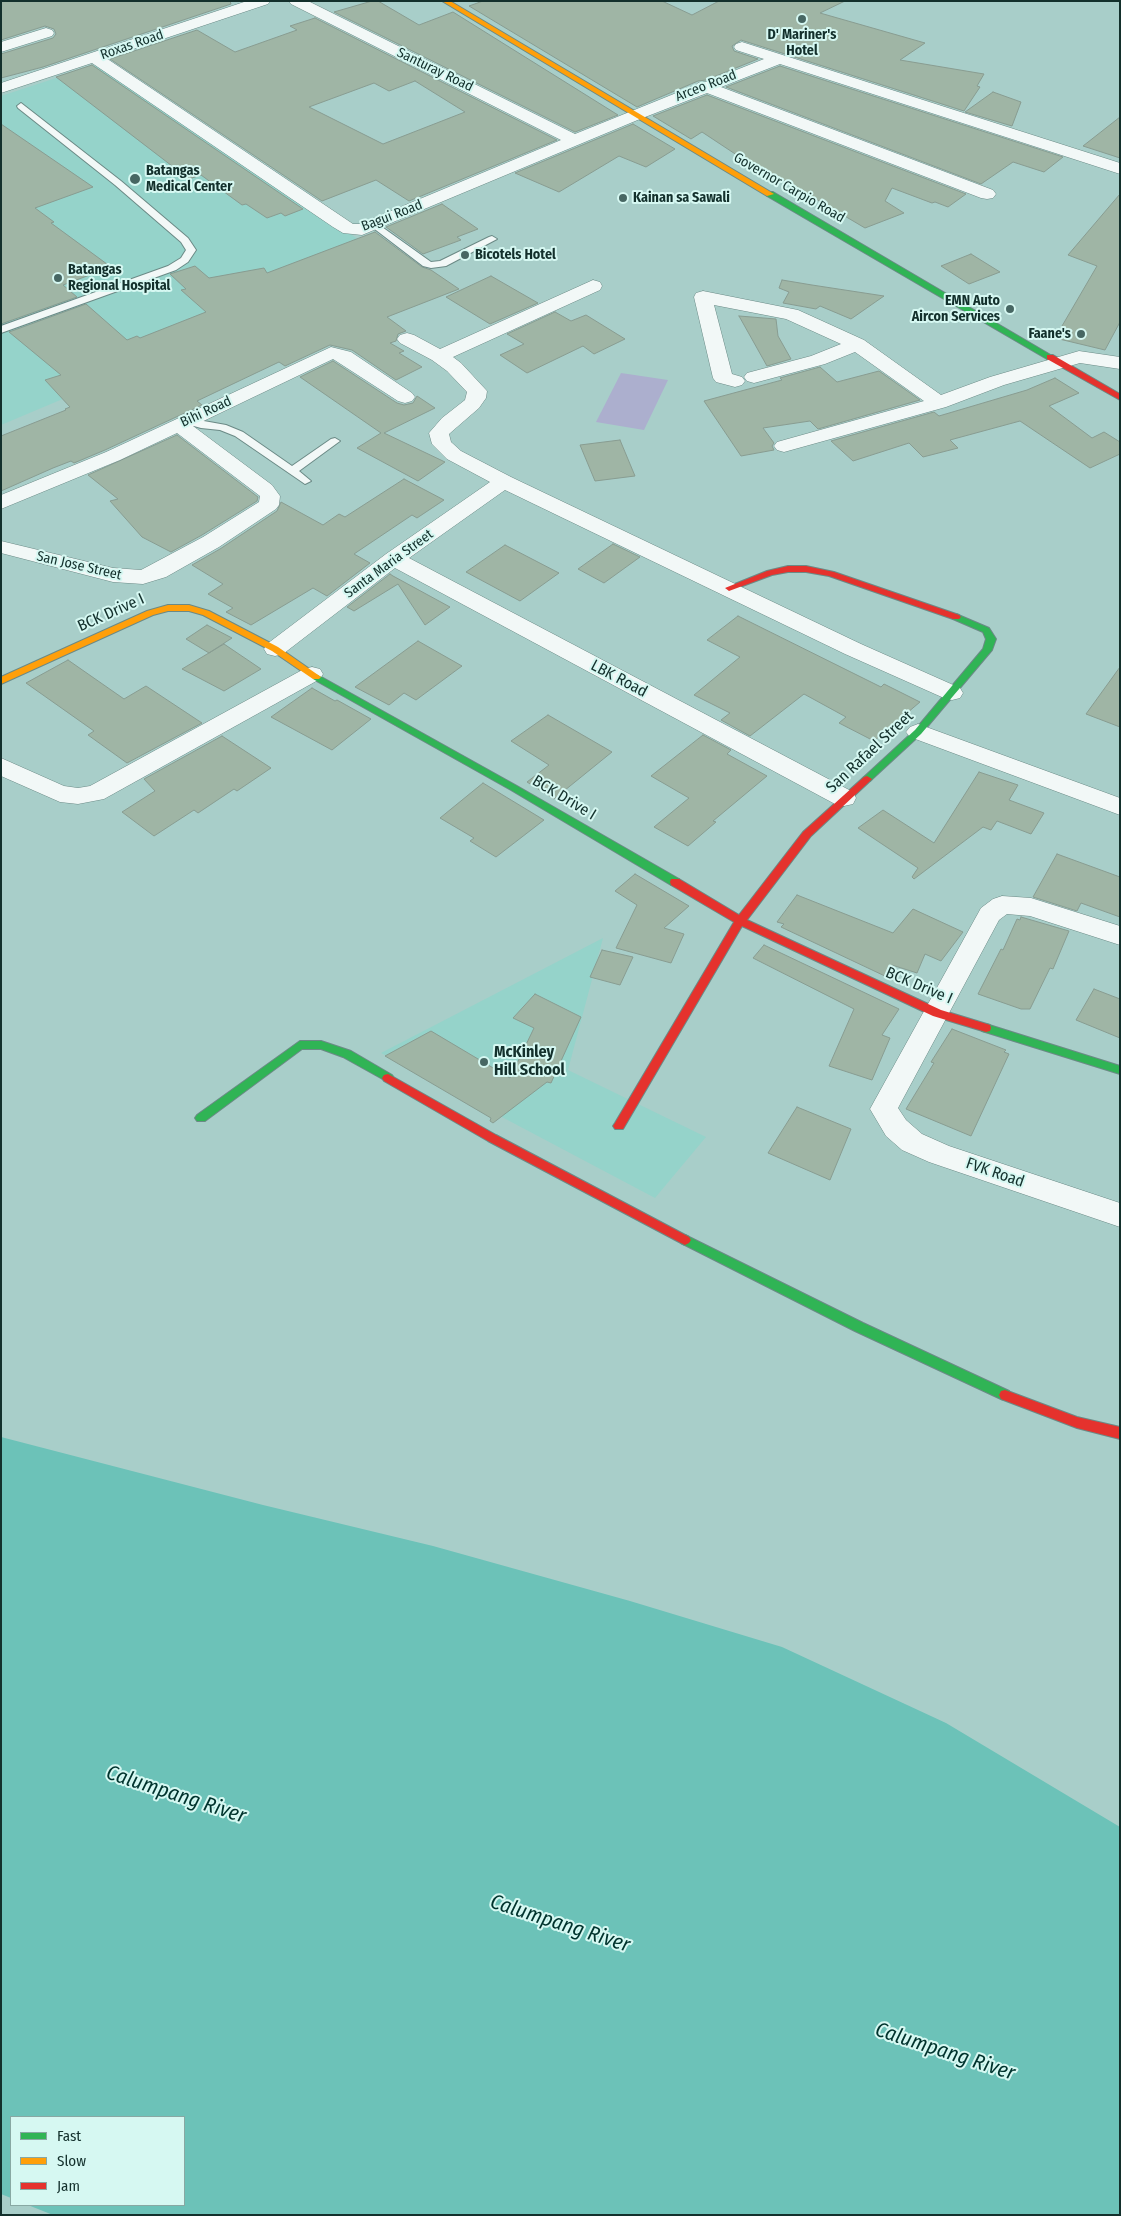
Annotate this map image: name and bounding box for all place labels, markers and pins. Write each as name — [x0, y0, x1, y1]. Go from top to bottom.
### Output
marker: D' Mariner's Hotel — [796, 13, 808, 25]
place label: D' Mariner's Hotel — [768, 27, 836, 59]
place label: Batangas Medical Center — [146, 163, 232, 196]
marker: Batangas Medical Center — [128, 172, 142, 186]
place label: Kainan sa Sawali — [633, 190, 730, 206]
marker: Kainan sa Sawali — [617, 192, 629, 204]
place label: Bicotels Hotel — [475, 247, 556, 263]
marker: Bicotels Hotel — [459, 249, 471, 261]
place label: Batangas Regional Hospital — [68, 262, 170, 294]
marker: Batangas Regional Hospital — [52, 272, 64, 284]
place label: EMN Auto Aircon Services — [912, 293, 1000, 326]
marker: EMN Auto Aircon Services — [1004, 303, 1016, 315]
place label: Faane's — [1028, 326, 1071, 342]
marker: Faane's — [1075, 328, 1087, 340]
place label: McKinley Hill School — [494, 1043, 565, 1081]
marker: McKinley Hill School — [478, 1056, 490, 1068]

